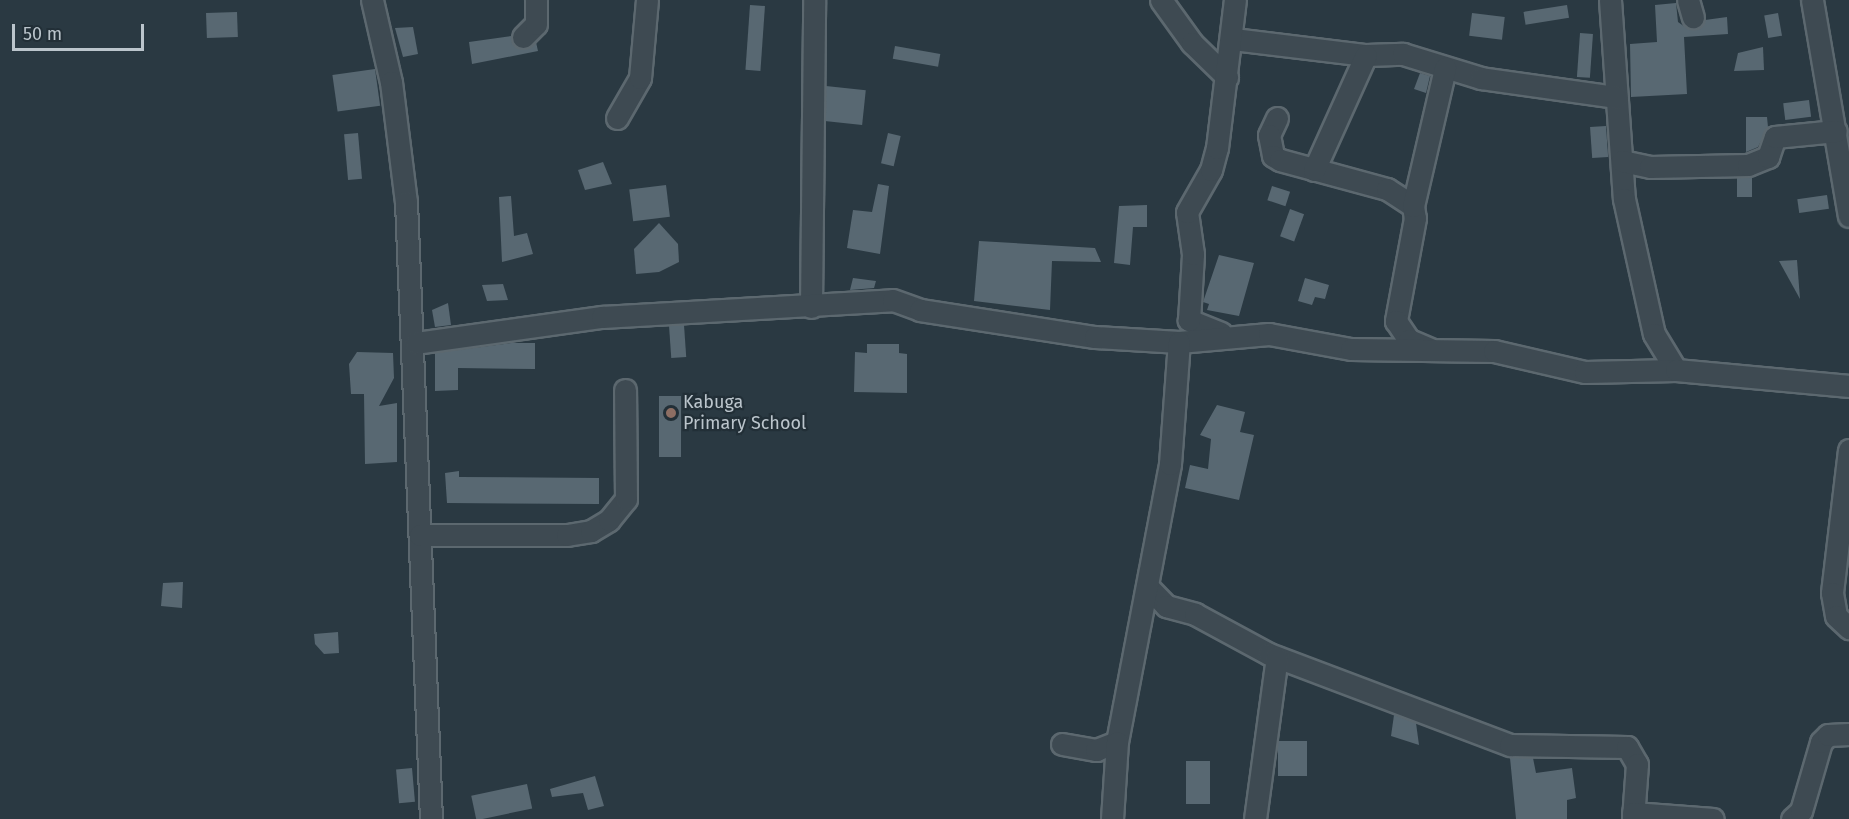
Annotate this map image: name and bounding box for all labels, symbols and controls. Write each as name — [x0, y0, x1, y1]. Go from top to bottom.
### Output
scale bar — [15, 12, 147, 50]
text: 50 m — [23, 23, 62, 45]
place label: Kabuga Primary School — [683, 392, 806, 434]
marker: Kabuga Primary School — [664, 406, 678, 420]

